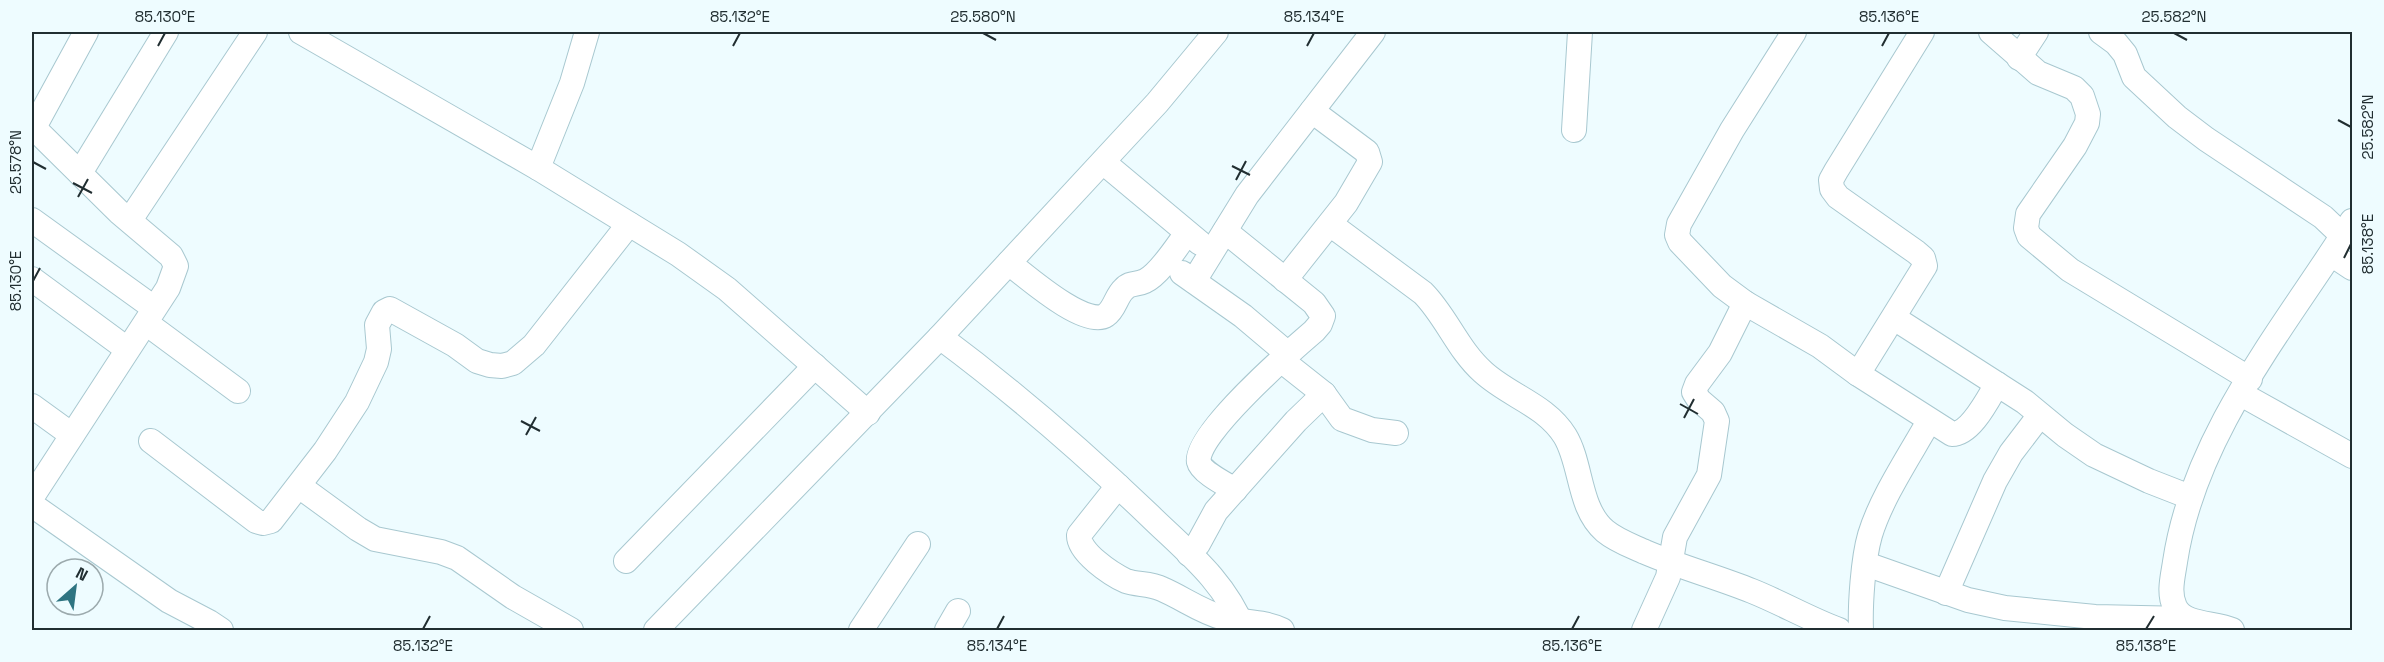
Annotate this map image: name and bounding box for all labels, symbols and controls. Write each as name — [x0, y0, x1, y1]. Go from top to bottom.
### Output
text: 85.130°E — [135, 7, 195, 26]
text: 85.132°E — [710, 7, 770, 26]
text: 25.580°N — [950, 7, 1016, 26]
text: 85.134°E — [1284, 7, 1344, 26]
text: 85.136°E — [1859, 7, 1919, 26]
text: 25.582°N — [2142, 7, 2206, 26]
text: 25.582°N — [2358, 95, 2377, 159]
text: 25.578°N — [6, 130, 25, 194]
text: 85.138°E — [2358, 214, 2377, 274]
text: 85.130°E — [6, 251, 25, 311]
north arrow — [45, 557, 105, 617]
text: N — [72, 562, 91, 586]
text: 85.132°E — [393, 636, 453, 655]
text: 85.134°E — [967, 636, 1027, 655]
text: 85.136°E — [1542, 636, 1602, 655]
text: 85.138°E — [2116, 636, 2176, 655]

